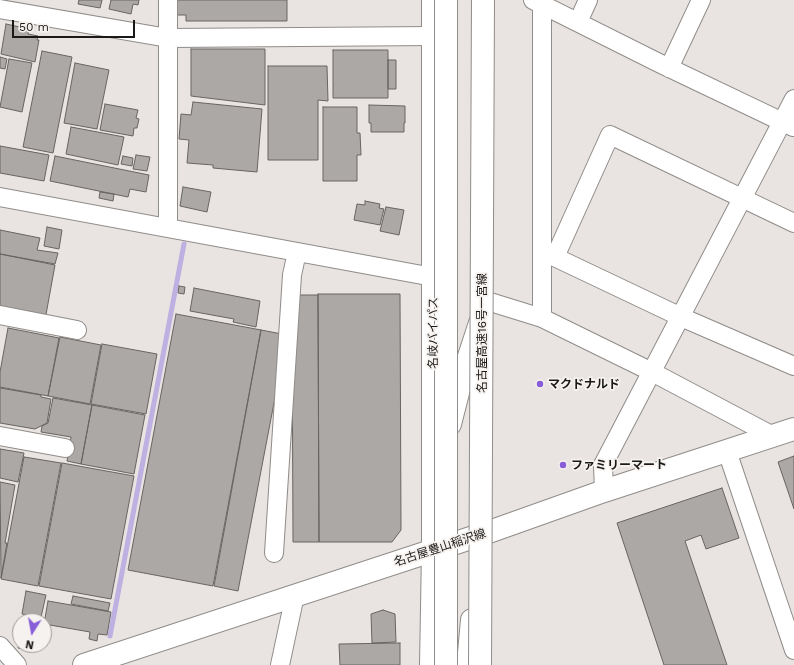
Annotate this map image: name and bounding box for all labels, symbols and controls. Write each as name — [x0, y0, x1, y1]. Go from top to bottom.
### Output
scale bar — [14, 12, 137, 38]
text: 50 m — [19, 20, 49, 34]
street label: 名古屋高速16号一宮線 — [475, 273, 489, 393]
street label: 名岐バイパス — [426, 297, 440, 369]
place label: マクドナルド — [548, 377, 620, 391]
marker: マクドナルド — [535, 379, 545, 389]
place label: ファミリーマート — [571, 458, 667, 472]
marker: ファミリーマート — [558, 460, 568, 470]
street label: 名古屋豊山稲沢線 — [392, 526, 488, 570]
north arrow — [12, 613, 52, 653]
text: N — [25, 637, 35, 651]

